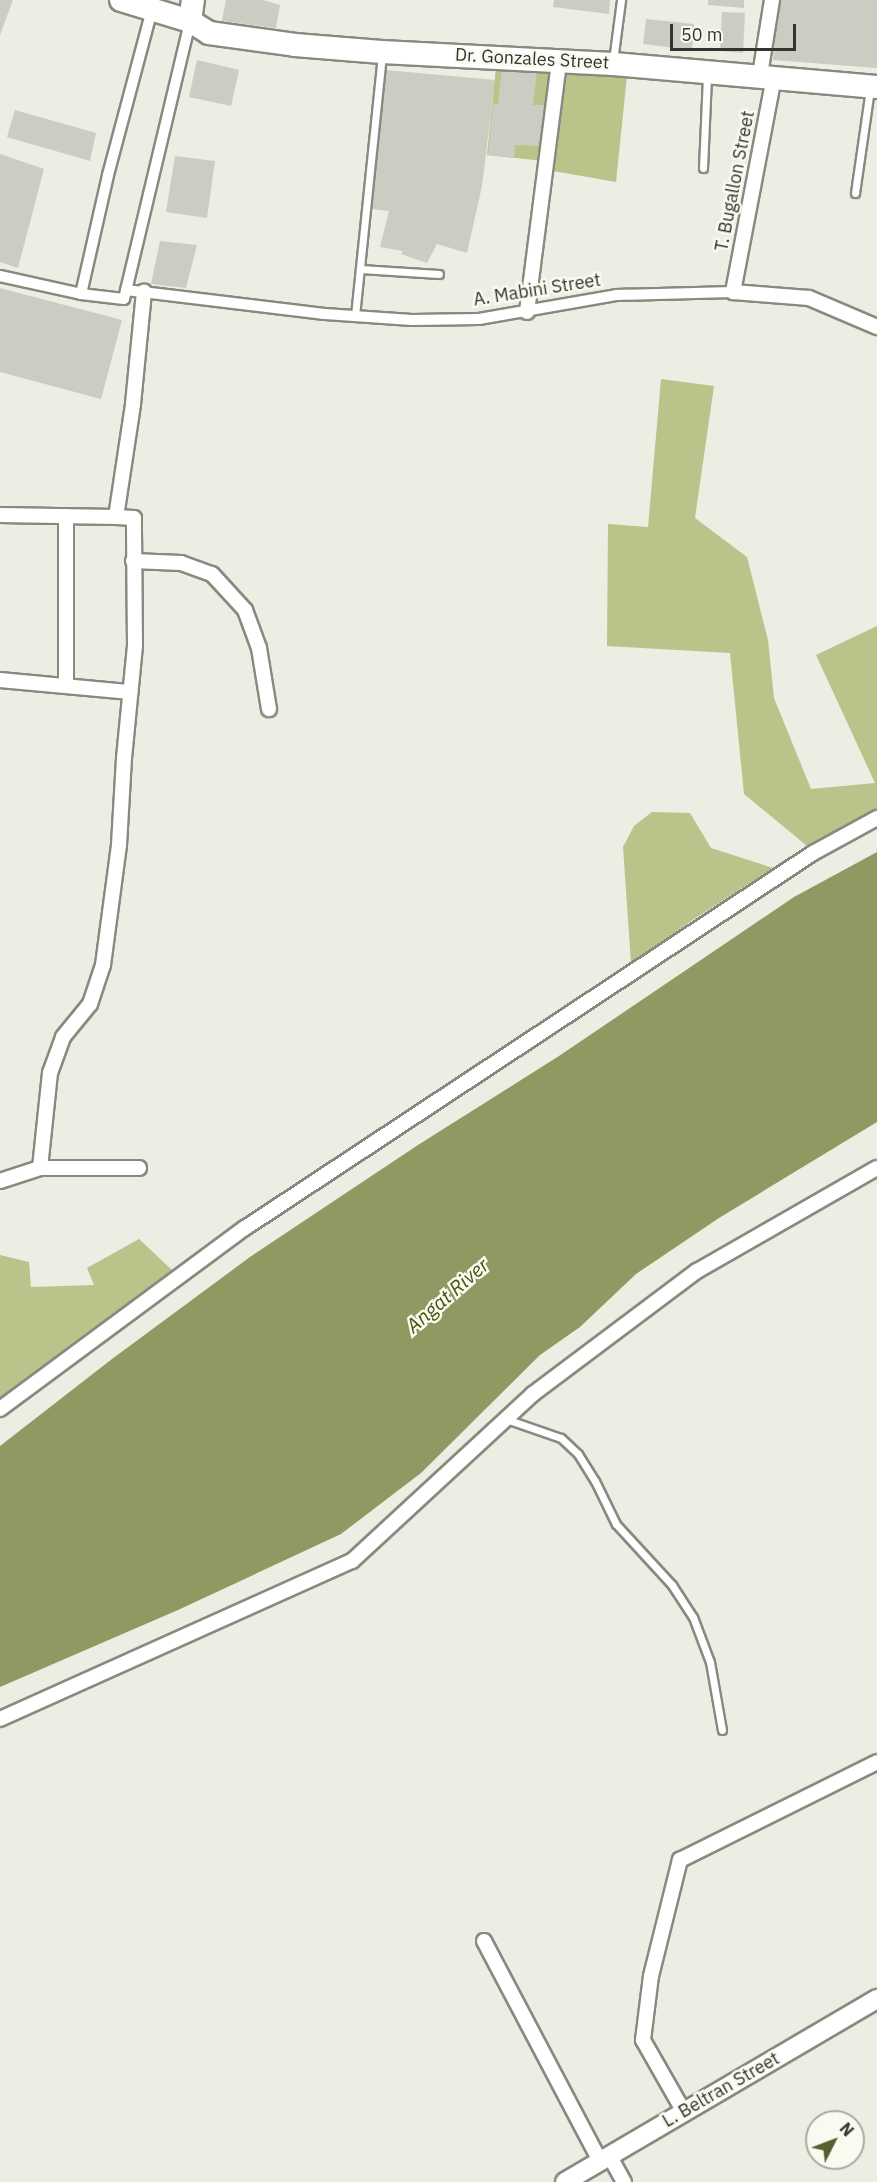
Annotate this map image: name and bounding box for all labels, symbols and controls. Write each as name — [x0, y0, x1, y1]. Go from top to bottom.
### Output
scale bar — [673, 12, 799, 50]
text: 50 m — [681, 23, 723, 46]
street label: Dr. Gonzales Street — [454, 44, 610, 74]
street label: T. Bugallon Street — [711, 109, 759, 253]
street label: A. Mabini Street — [472, 269, 602, 311]
water label: Angat River — [401, 1253, 493, 1337]
street label: L. Beltran Street — [659, 2048, 783, 2132]
north arrow — [805, 2110, 865, 2170]
text: N — [836, 2118, 858, 2140]

